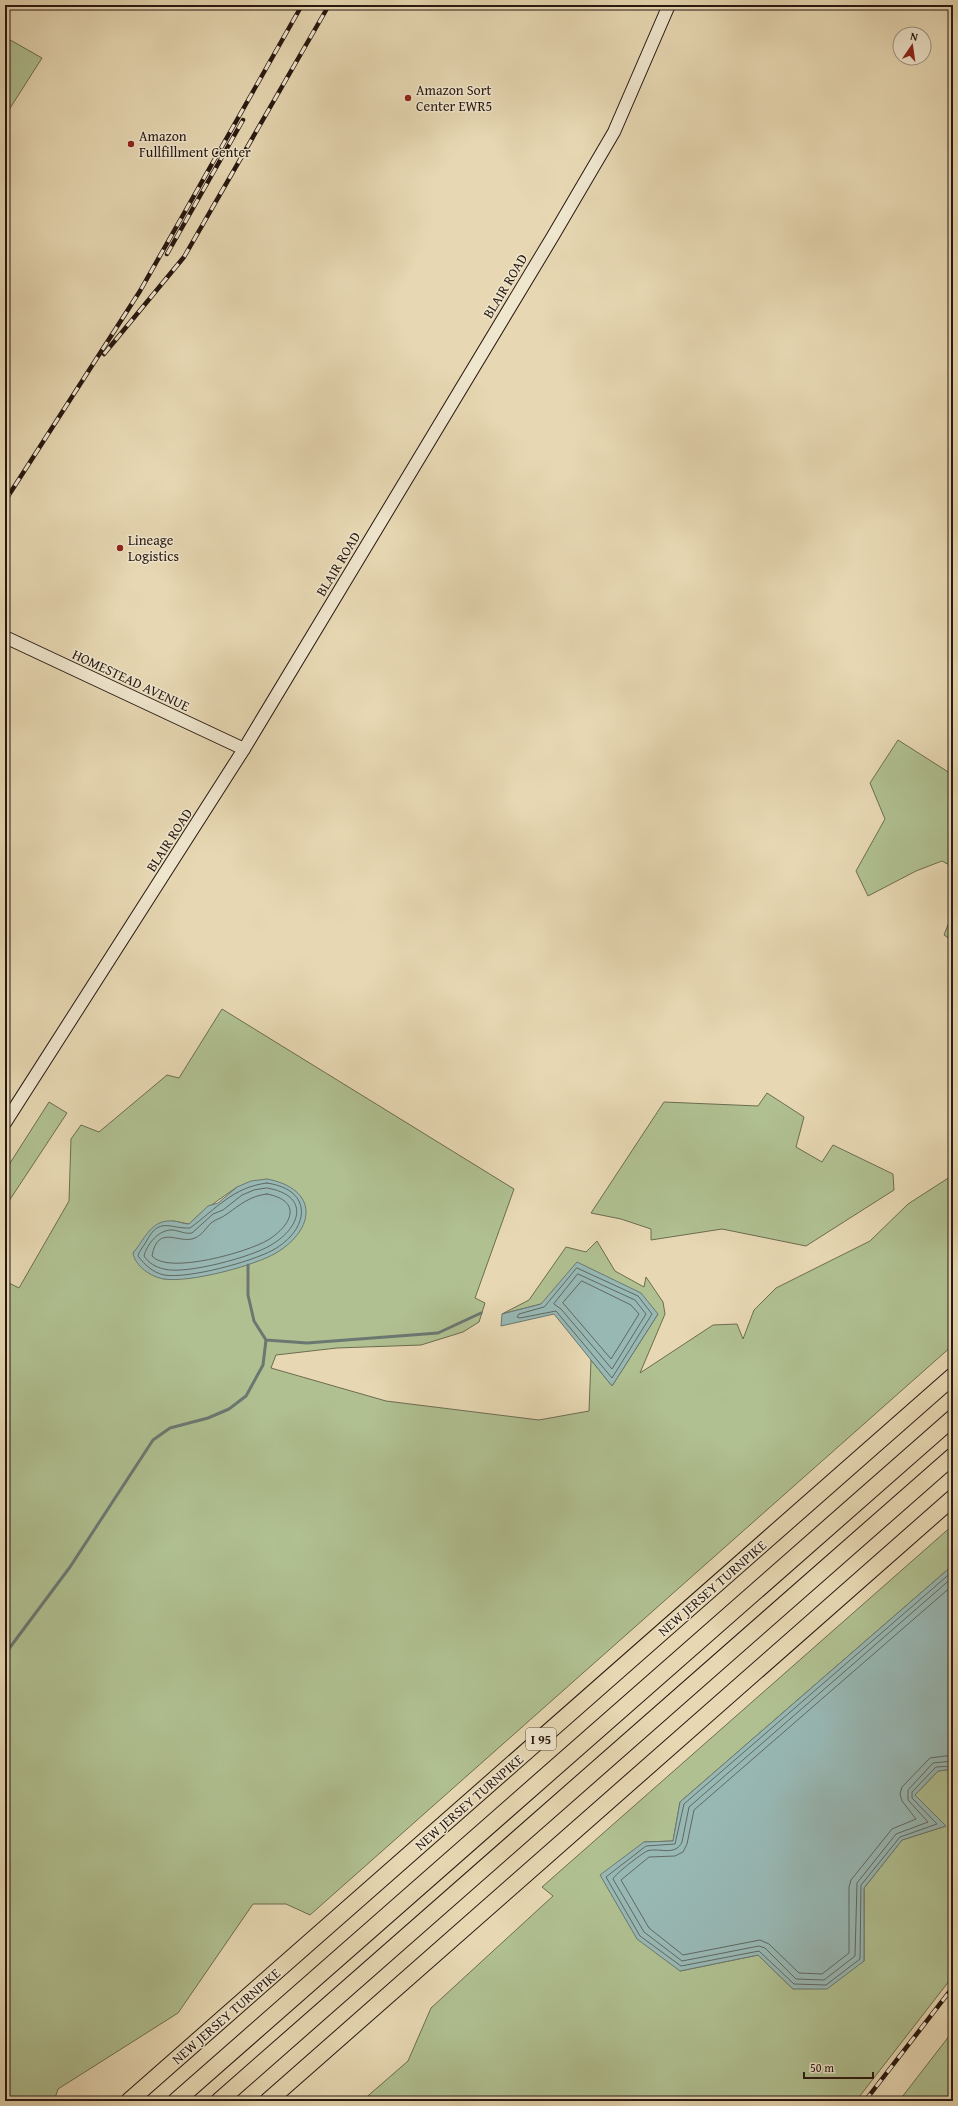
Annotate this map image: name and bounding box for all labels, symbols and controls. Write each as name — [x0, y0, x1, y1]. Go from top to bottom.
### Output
north arrow — [892, 26, 932, 66]
text: N — [909, 28, 920, 45]
place label: Amazon Sort Center EWR5 — [416, 80, 492, 116]
marker: Amazon Sort Center EWR5 — [403, 93, 413, 103]
place label: Amazon Fullfillment Center — [139, 126, 251, 162]
marker: Amazon Fullfillment Center — [126, 139, 136, 149]
street label: BLAIR ROAD — [478, 250, 532, 322]
street label: BLAIR ROAD — [311, 528, 365, 600]
place label: Lineage Logistics — [128, 530, 179, 566]
marker: Lineage Logistics — [115, 543, 125, 553]
street label: HOMESTEAD AVENUE — [69, 644, 193, 716]
street label: BLAIR ROAD — [141, 804, 197, 876]
street label: NEW JERSEY TURNPIKE — [653, 1535, 771, 1641]
road number: I 95 — [526, 1728, 556, 1750]
street label: NEW JERSEY TURNPIKE — [410, 1749, 528, 1855]
street label: NEW JERSEY TURNPIKE — [167, 1963, 285, 2069]
scale bar — [804, 2054, 873, 2080]
text: 50 m — [810, 2059, 834, 2076]

